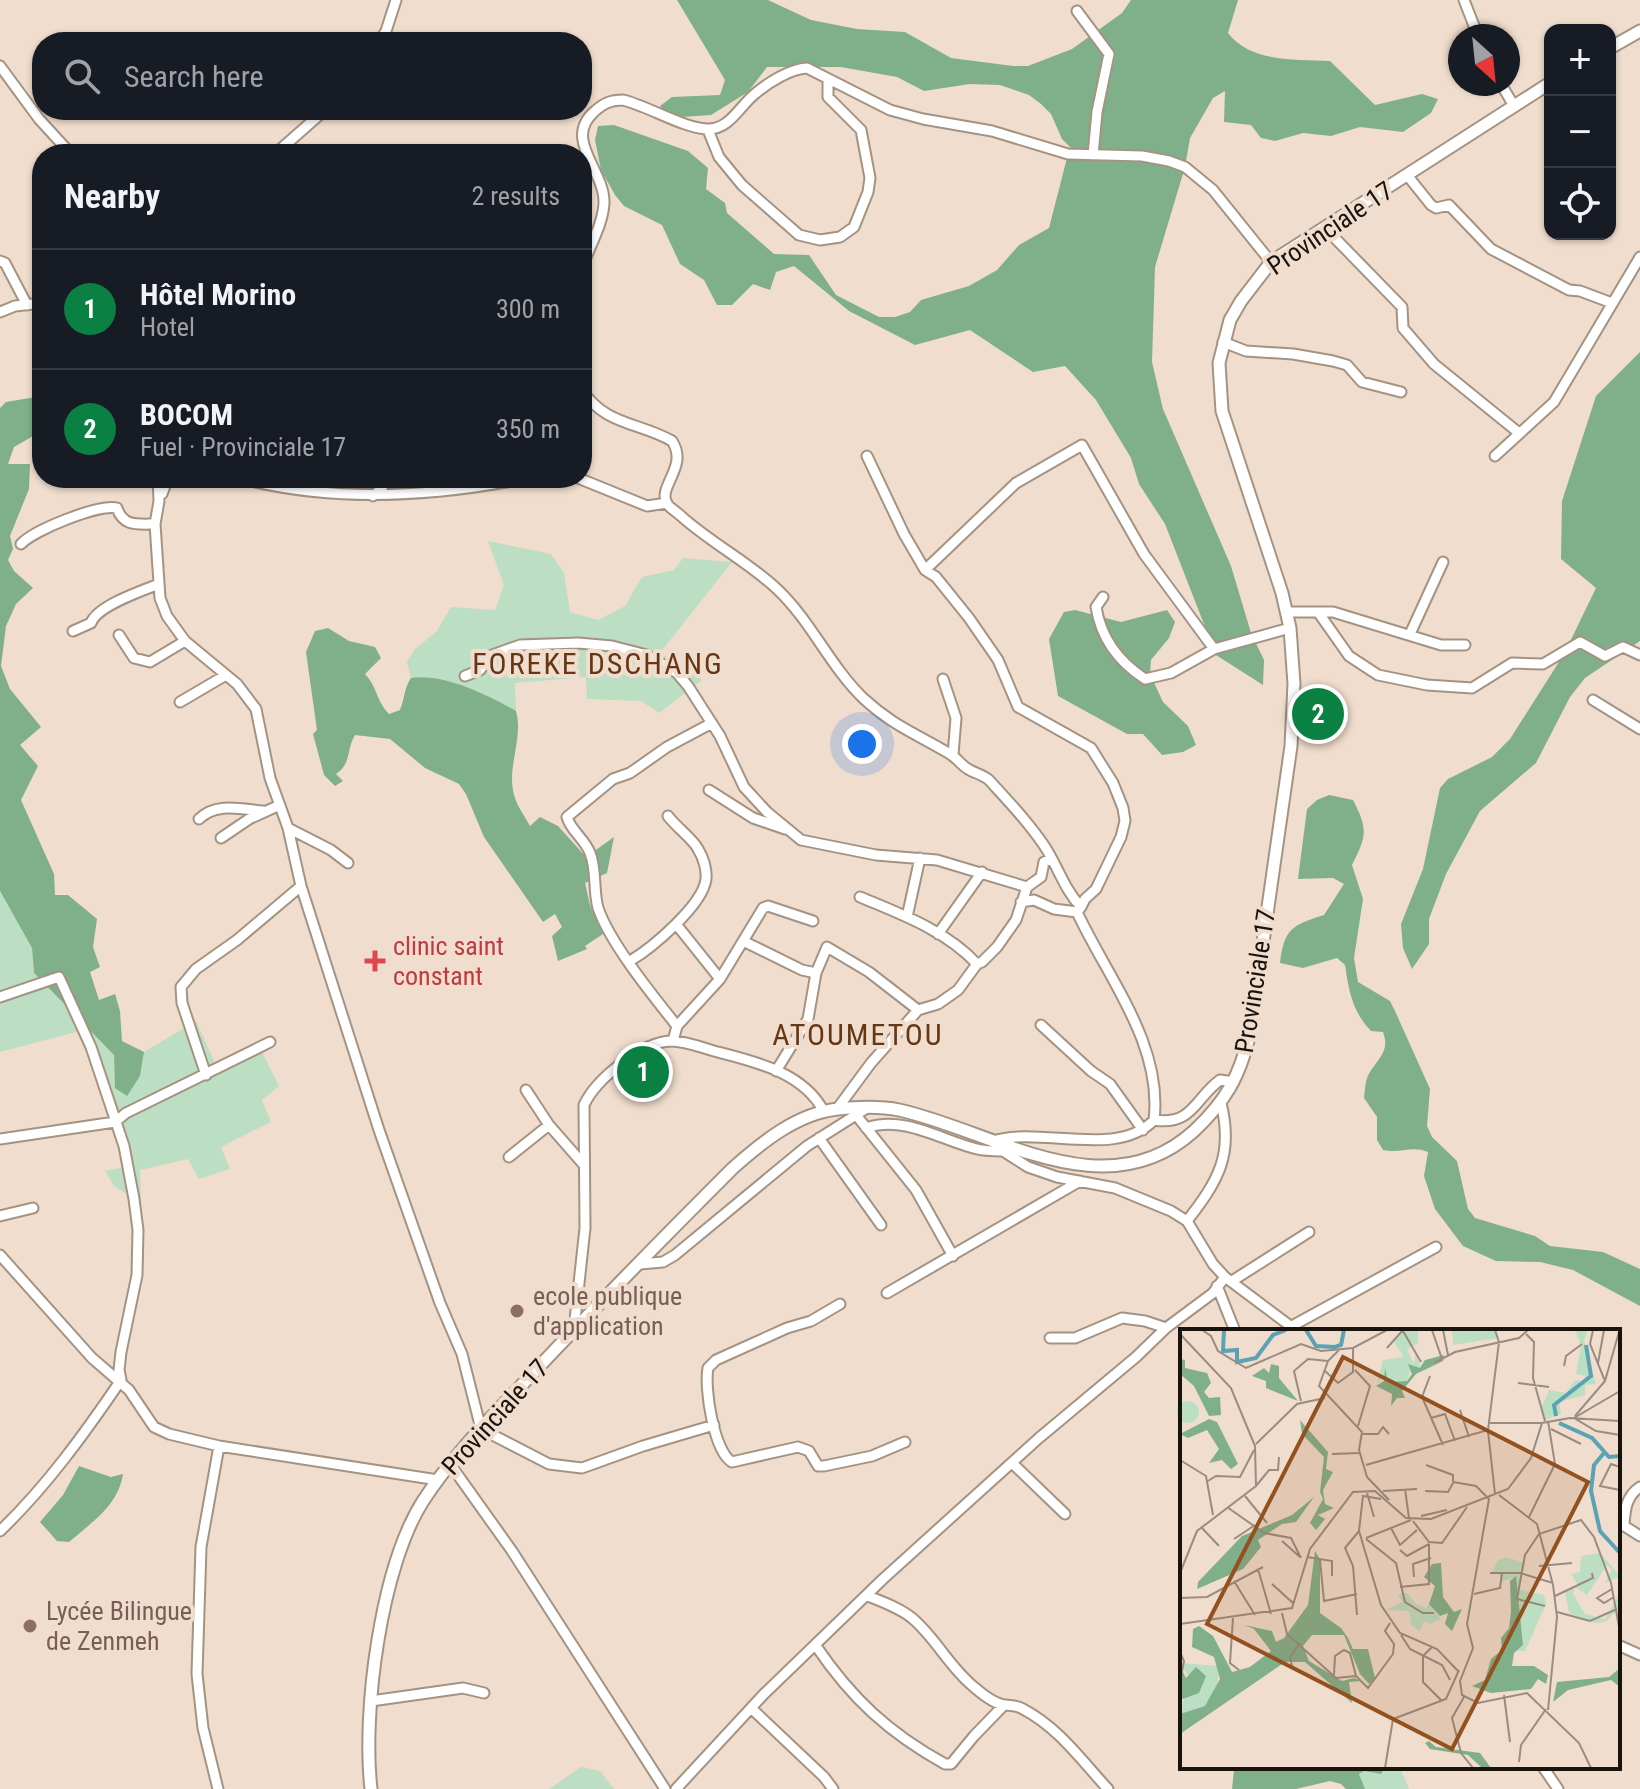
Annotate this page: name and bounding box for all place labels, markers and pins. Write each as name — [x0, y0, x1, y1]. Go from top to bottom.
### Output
pin: 2 — [1292, 684, 1344, 744]
place label: clinic saint constant — [393, 931, 504, 991]
marker: clinic saint constant — [364, 950, 386, 972]
pin: 1 — [617, 1042, 669, 1102]
place label: ecole publique d'application — [533, 1281, 682, 1341]
marker: ecole publique d'application — [508, 1302, 526, 1320]
place label: Lycée Bilingue de Zenmeh — [46, 1596, 192, 1656]
marker: Lycée Bilingue de Zenmeh — [21, 1617, 39, 1635]

